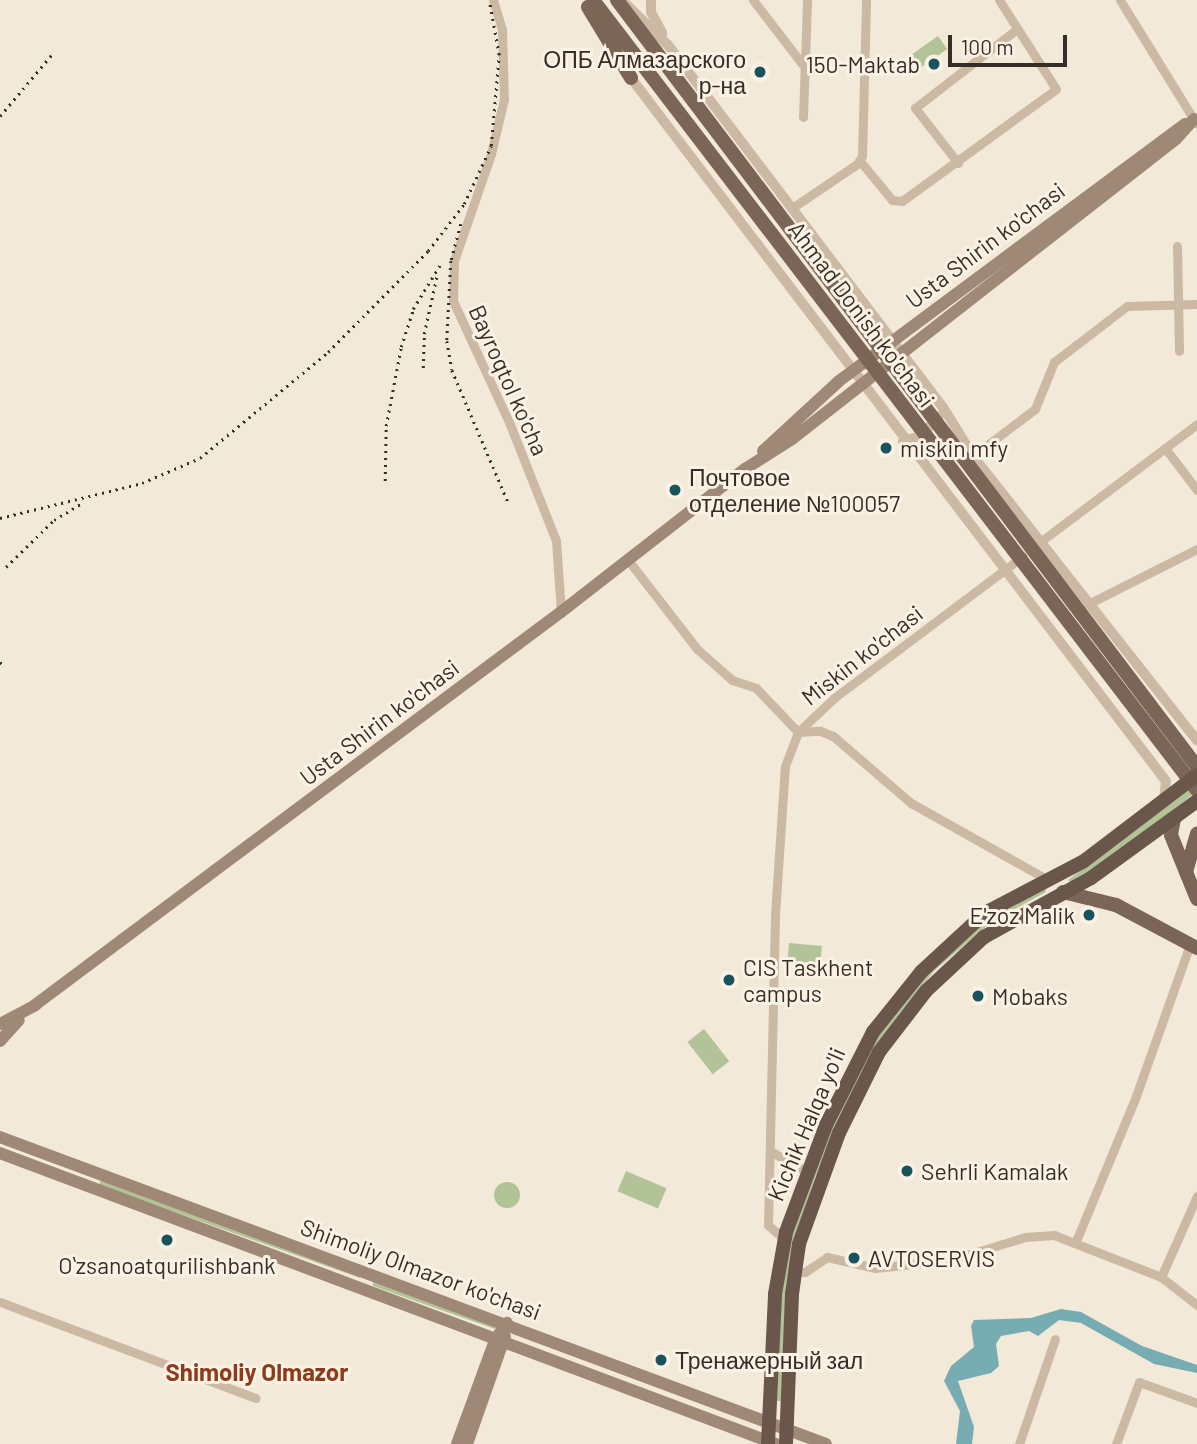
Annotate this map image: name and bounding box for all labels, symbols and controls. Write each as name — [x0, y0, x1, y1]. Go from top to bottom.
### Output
scale bar — [952, 21, 1071, 65]
text: 100 m — [961, 34, 1014, 59]
place label: ОПБ Алмазарского р-на — [543, 45, 746, 99]
place label: 150-Maktab — [806, 50, 920, 78]
marker: 150-Maktab — [926, 56, 942, 72]
marker: ОПБ Алмазарского р-на — [752, 64, 768, 80]
street label: Usta Shirin ko'chasi — [900, 176, 1070, 314]
street label: Ahmad Donish ko'chasi — [783, 216, 941, 412]
street label: Bayroqtol ko'cha — [463, 300, 555, 460]
place label: miskin mfy — [900, 434, 1008, 462]
marker: miskin mfy — [878, 440, 894, 456]
place label: Почтовое отделение №100057 — [689, 463, 900, 517]
marker: Почтовое отделение №100057 — [667, 482, 683, 498]
street label: Miskin ko'chasi — [796, 599, 928, 711]
street label: Usta Shirin ko'chasi — [294, 653, 464, 791]
place label: E'zoz Malik — [970, 901, 1075, 929]
marker: E'zoz Malik — [1081, 907, 1097, 923]
place label: CIS Taskhent campus — [743, 953, 873, 1007]
marker: CIS Taskhent campus — [721, 972, 737, 988]
place label: Mobaks — [992, 982, 1068, 1010]
marker: Mobaks — [970, 988, 986, 1004]
street label: Kichik Halqa yo'li — [761, 1043, 851, 1205]
place label: Sehrli Kamalak — [921, 1157, 1068, 1185]
marker: Sehrli Kamalak — [899, 1163, 915, 1179]
street label: Shimoliy Olmazor ko'chasi — [297, 1213, 545, 1325]
marker: Oʻzsanoatqurilishbank — [159, 1232, 175, 1248]
place label: AVTOSERVIS — [868, 1244, 995, 1272]
marker: AVTOSERVIS — [846, 1250, 862, 1266]
place label: Oʻzsanoatqurilishbank — [58, 1251, 276, 1279]
place label: Тренажерный зал — [675, 1346, 863, 1374]
marker: Тренажерный зал — [653, 1352, 669, 1368]
district label: Shimoliy Olmazor — [166, 1358, 348, 1386]

